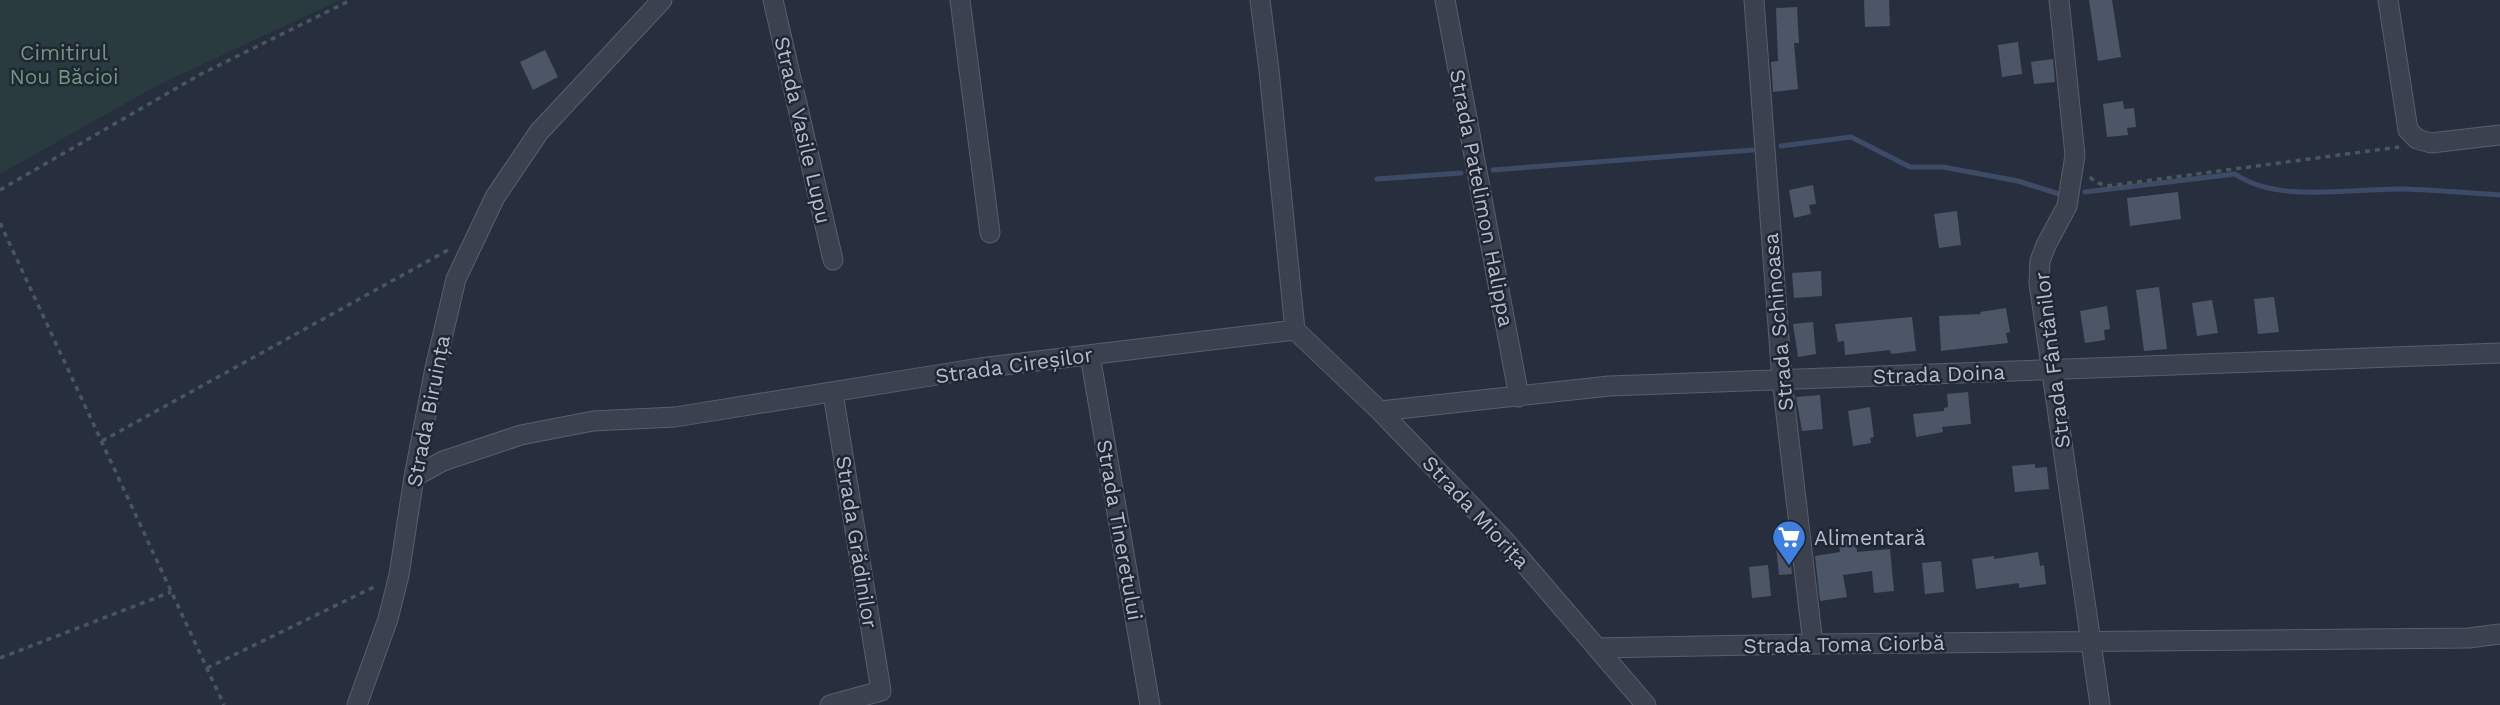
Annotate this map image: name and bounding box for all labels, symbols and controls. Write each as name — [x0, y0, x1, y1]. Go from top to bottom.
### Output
street label: Strada Vasile Lupu — [769, 34, 837, 226]
park label: Cimitirul Nou Băcioi — [9, 40, 119, 89]
street label: Strada Patelimon Halippa — [1445, 67, 1519, 329]
street label: Strada Schinoasa — [1758, 232, 1798, 412]
street label: Strada Fântânilor — [2029, 270, 2075, 450]
street label: Strada Biruința — [401, 333, 455, 489]
street label: Strada Cireșilor — [934, 342, 1095, 388]
street label: Strada Doina — [1872, 359, 2006, 389]
street label: Strada Tineretului — [1092, 438, 1148, 622]
street label: Strada Miorița — [1417, 450, 1535, 574]
street label: Strada Grădinilor — [831, 454, 883, 631]
supermarket icon: Alimentară — [1770, 518, 1808, 567]
place label: Alimentară — [1814, 525, 1926, 550]
street label: Strada Toma Ciorbă — [1743, 630, 1945, 658]

